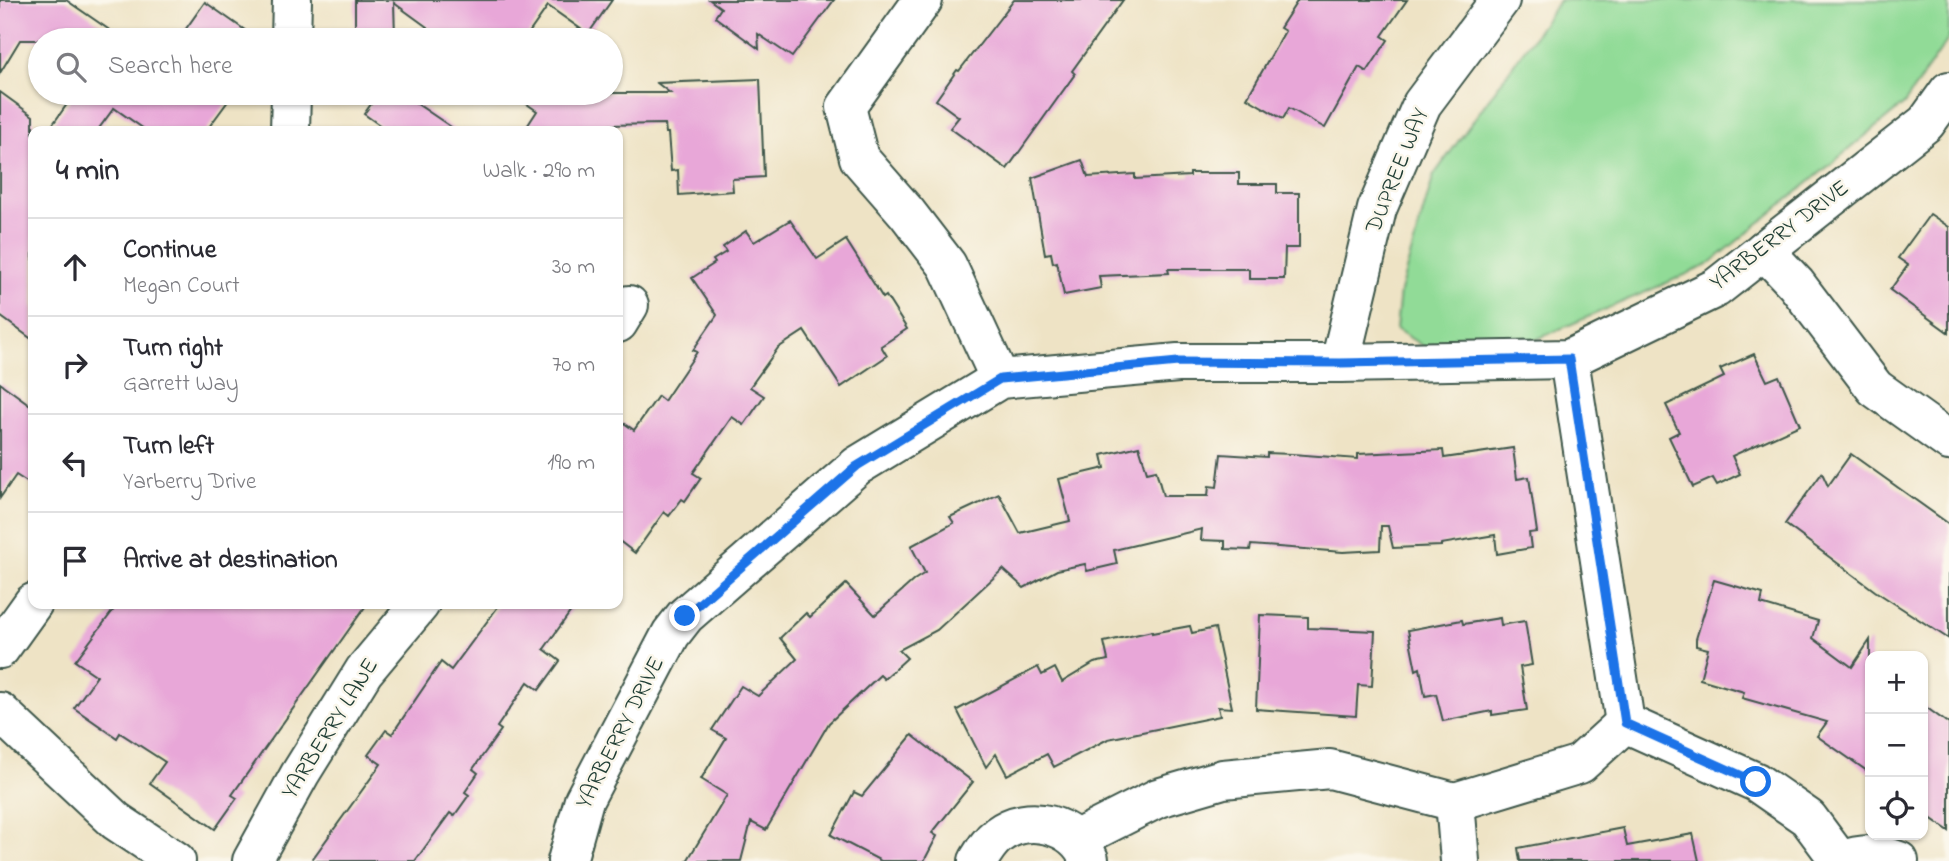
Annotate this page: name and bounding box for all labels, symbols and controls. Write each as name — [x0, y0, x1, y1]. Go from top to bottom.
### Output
search box — [28, 28, 623, 105]
icon: search — [52, 48, 90, 86]
text: Search here — [108, 48, 233, 86]
street label: DUPREE WAY — [1358, 103, 1438, 239]
text: 4 min — [56, 150, 119, 194]
text: Walk · 290 m — [483, 155, 595, 188]
street label: YARBERRY DRIVE — [1703, 173, 1857, 299]
text: Continue — [123, 232, 216, 270]
icon: ahead — [56, 248, 94, 286]
text: 30 m — [552, 251, 595, 284]
text: Megan Court — [123, 270, 240, 303]
text: Turn right — [123, 330, 223, 368]
icon: right — [56, 346, 94, 384]
text: 70 m — [552, 349, 595, 382]
text: Garrett Way — [123, 368, 239, 401]
text: Turn left — [123, 428, 214, 466]
icon: left — [56, 444, 94, 482]
text: 190 m — [547, 447, 595, 480]
text: Yarberry Drive — [123, 466, 256, 499]
icon: arrive — [56, 542, 94, 580]
text: Arrive at destination — [123, 542, 338, 580]
route end — [669, 600, 700, 631]
street label: YARBERRY DRIVE — [568, 651, 674, 815]
map controls — [1865, 651, 1928, 840]
button: + — [1865, 651, 1928, 714]
street label: YARBERRY LANE — [274, 652, 388, 806]
button: − — [1865, 714, 1928, 777]
route start — [1740, 766, 1771, 797]
button: locate — [1865, 777, 1928, 840]

